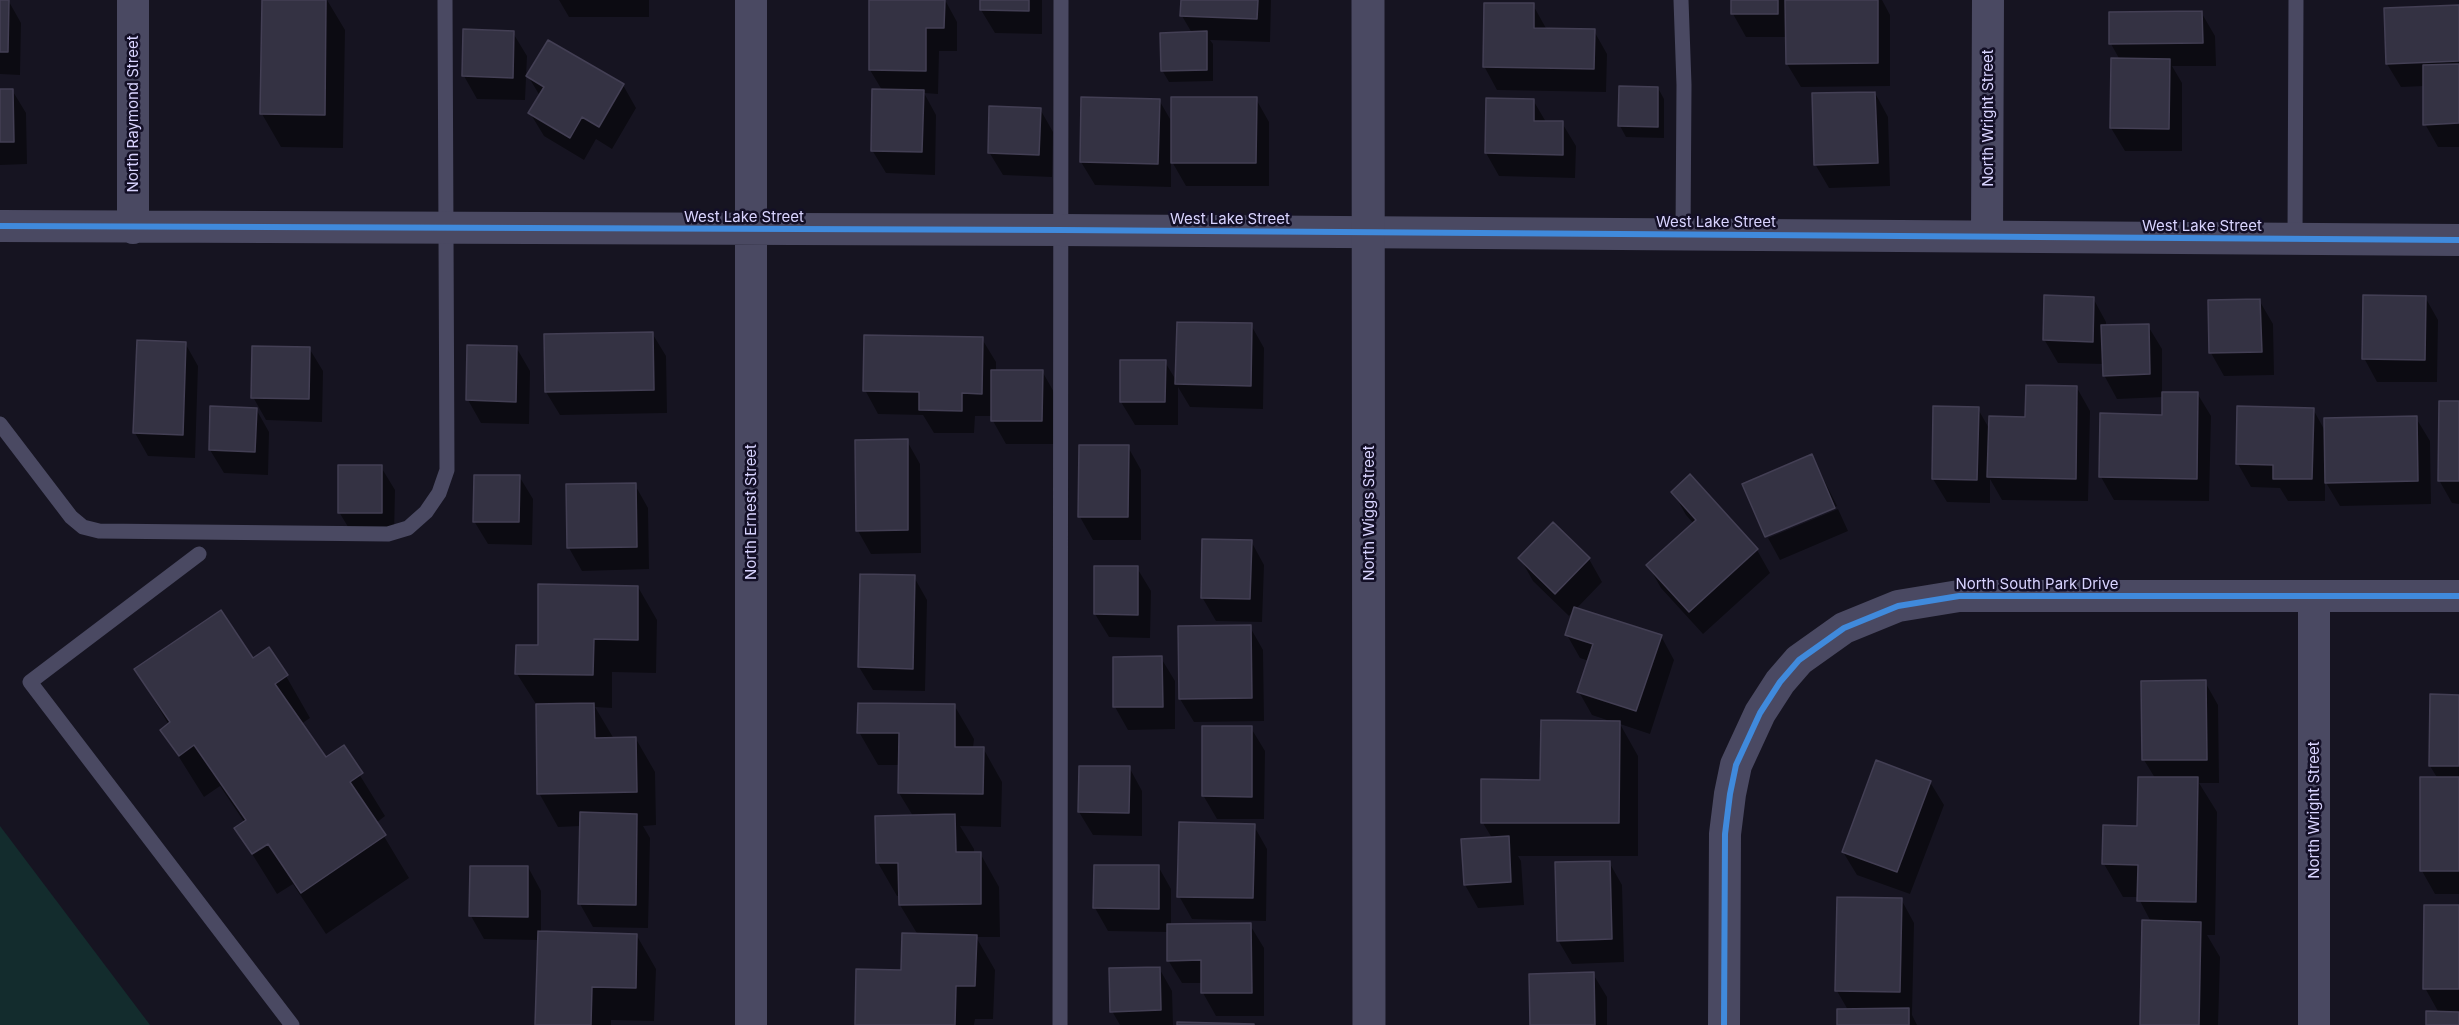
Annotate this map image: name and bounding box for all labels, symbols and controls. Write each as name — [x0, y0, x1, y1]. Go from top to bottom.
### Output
street label: North Raymond Street — [124, 35, 142, 193]
street label: North Wright Street — [1979, 49, 1997, 187]
street label: West Lake Street — [684, 208, 804, 226]
street label: West Lake Street — [1170, 210, 1290, 228]
street label: West Lake Street — [1656, 213, 1776, 231]
street label: West Lake Street — [2142, 217, 2262, 235]
street label: North Ernest Street — [742, 444, 760, 580]
street label: North Wiggs Street — [1360, 445, 1378, 581]
street label: North South Park Drive — [1955, 575, 2119, 593]
street label: North Wright Street — [2305, 741, 2323, 879]

